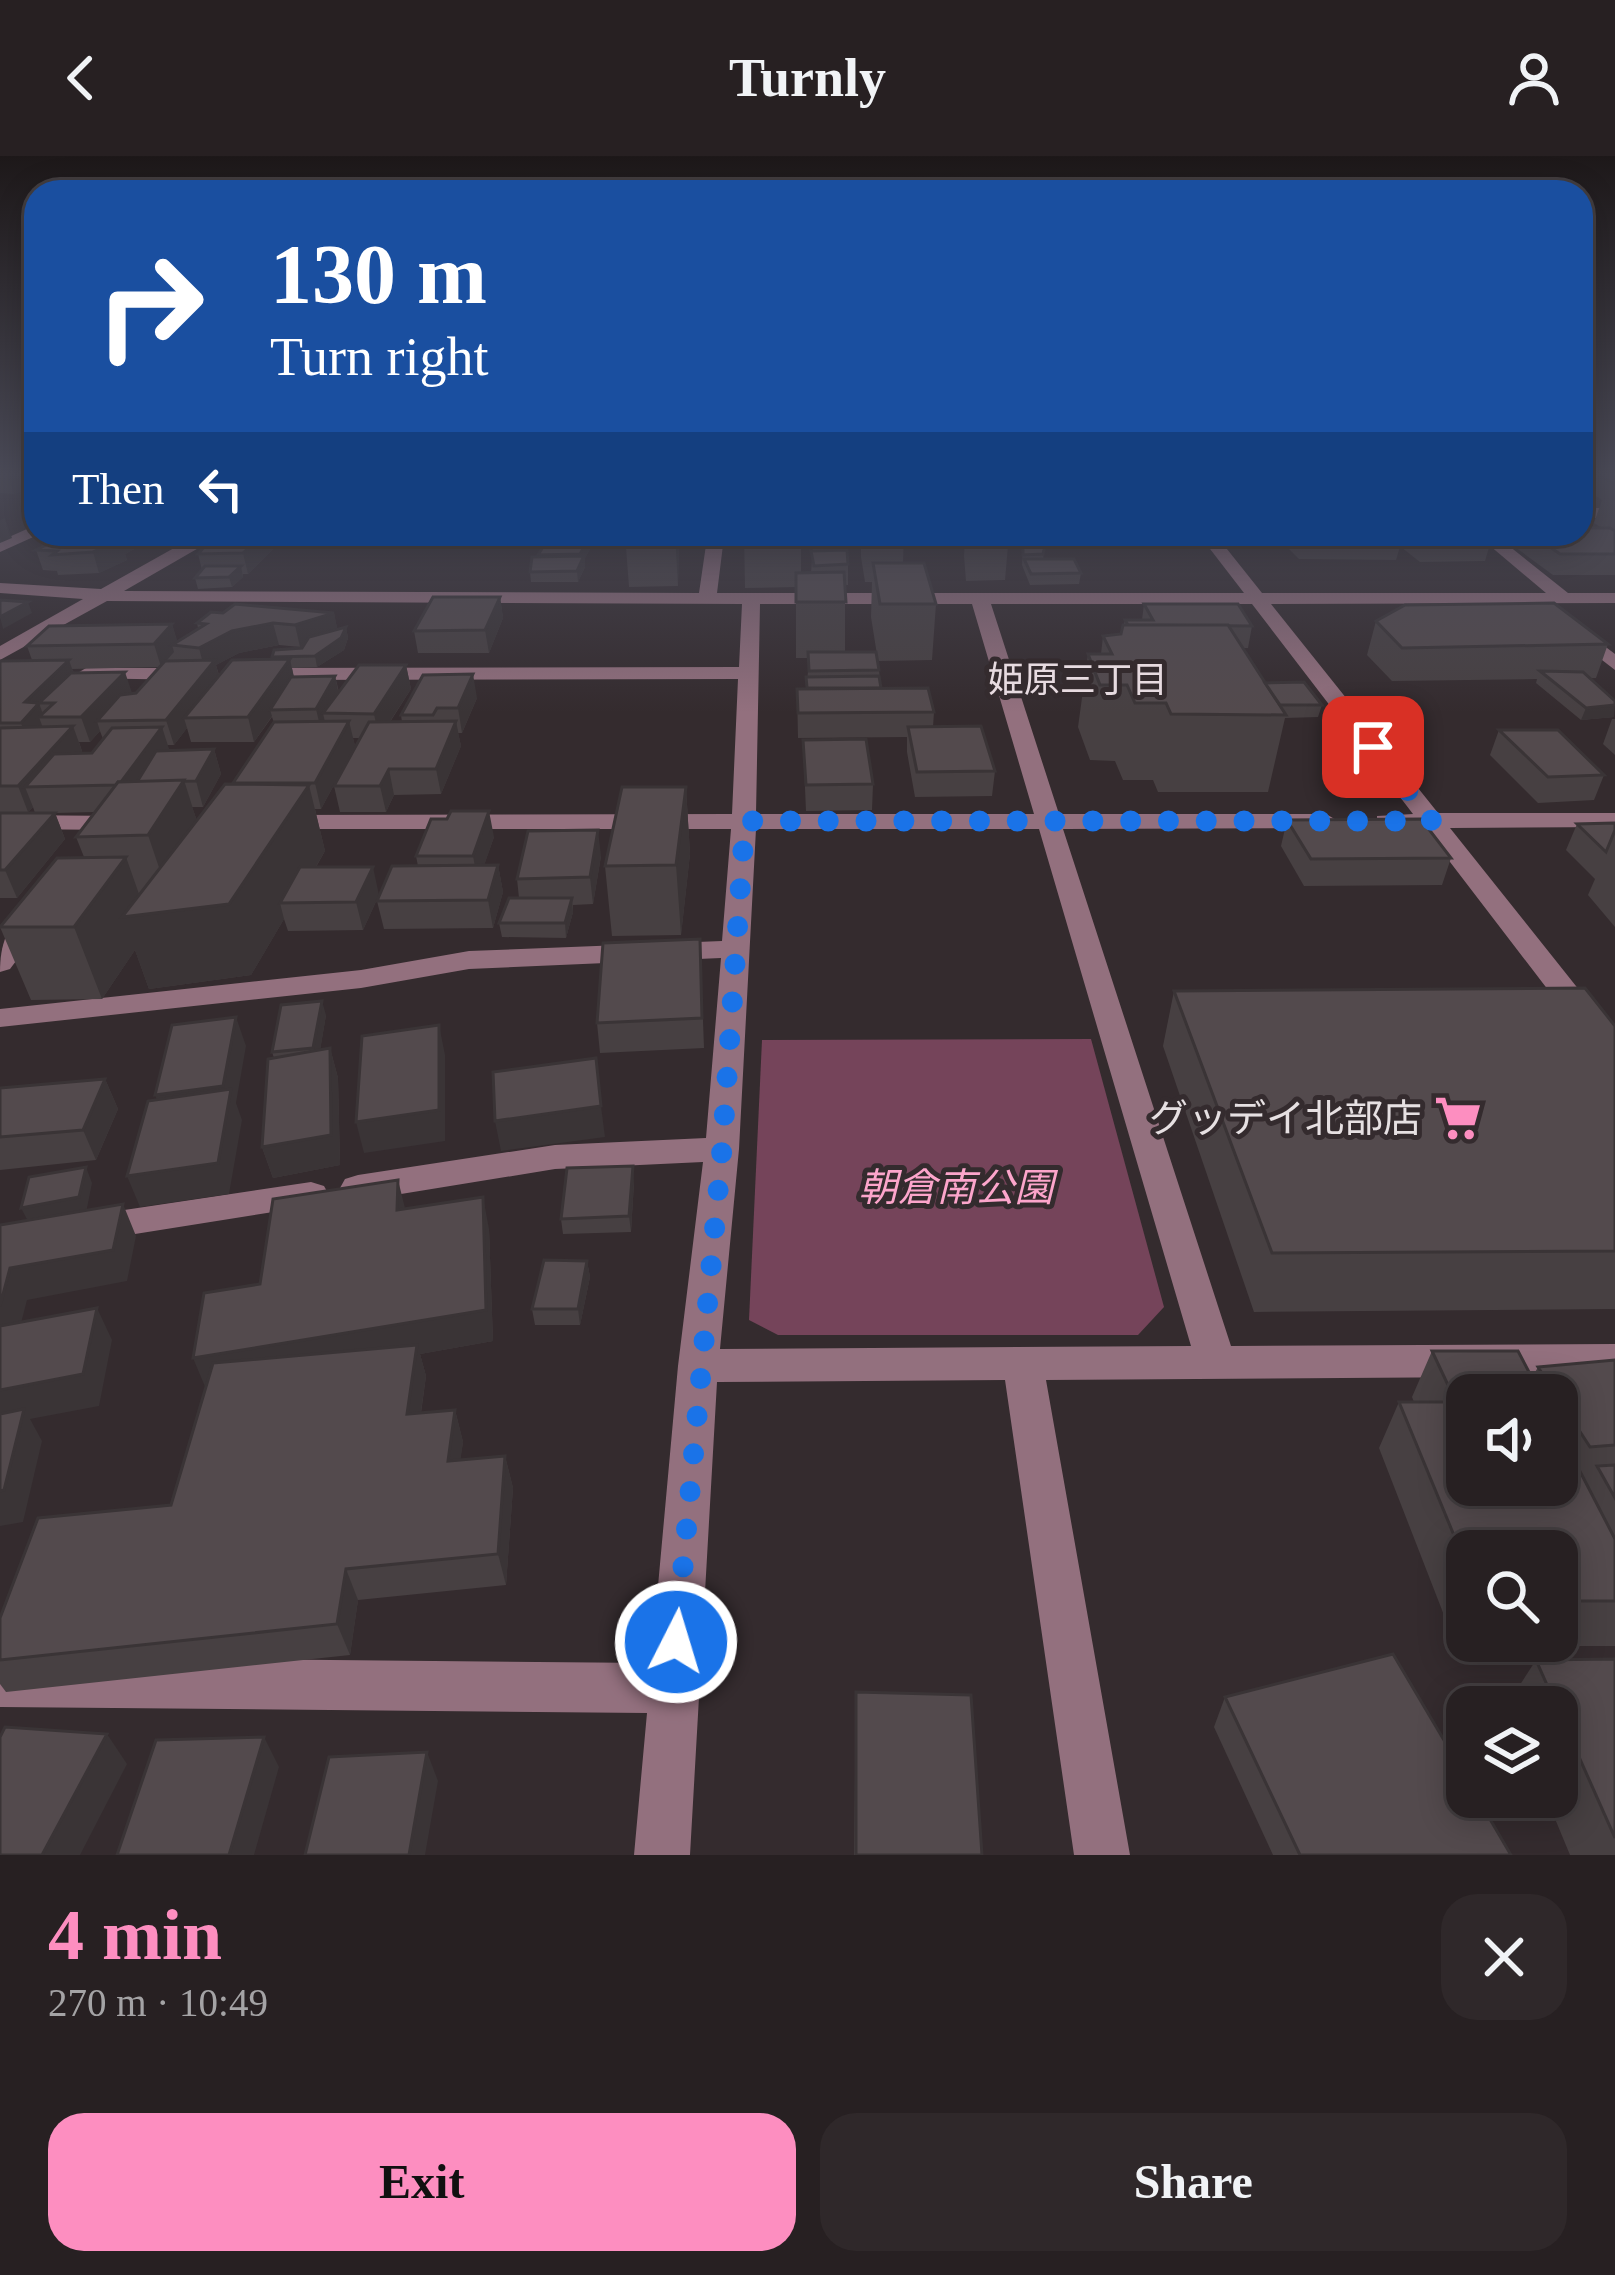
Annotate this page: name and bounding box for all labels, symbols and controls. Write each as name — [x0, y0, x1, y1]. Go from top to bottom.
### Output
icon: back — [48, 45, 114, 111]
icon: person — [1501, 45, 1567, 111]
text: Turnly — [729, 48, 886, 108]
icon: right — [72, 228, 228, 384]
text: 130 m — [270, 228, 487, 321]
text: Turn right — [270, 327, 489, 387]
icon: left — [188, 456, 254, 522]
text: Then — [72, 464, 164, 514]
district label: 姫原三丁目 — [988, 660, 1168, 700]
pin — [1322, 696, 1424, 798]
icon: arrive — [1340, 714, 1406, 780]
supermarket icon: グッデイ北部店 — [1433, 1093, 1483, 1143]
place label: グッデイ北部店 — [1149, 1097, 1422, 1140]
park label: 朝倉南公園 — [858, 1166, 1058, 1209]
map controls — [1446, 1374, 1578, 1818]
button: sound — [1446, 1374, 1578, 1506]
button: search — [1446, 1530, 1578, 1662]
position arrow — [613, 1579, 739, 1705]
button: layers — [1446, 1686, 1578, 1818]
button: close — [1441, 1894, 1567, 2020]
text: 4 min — [48, 1895, 222, 1975]
text: 270 m · 10:49 — [48, 1981, 268, 2024]
button: Exit — [48, 2113, 796, 2251]
button: Share — [820, 2113, 1567, 2251]

